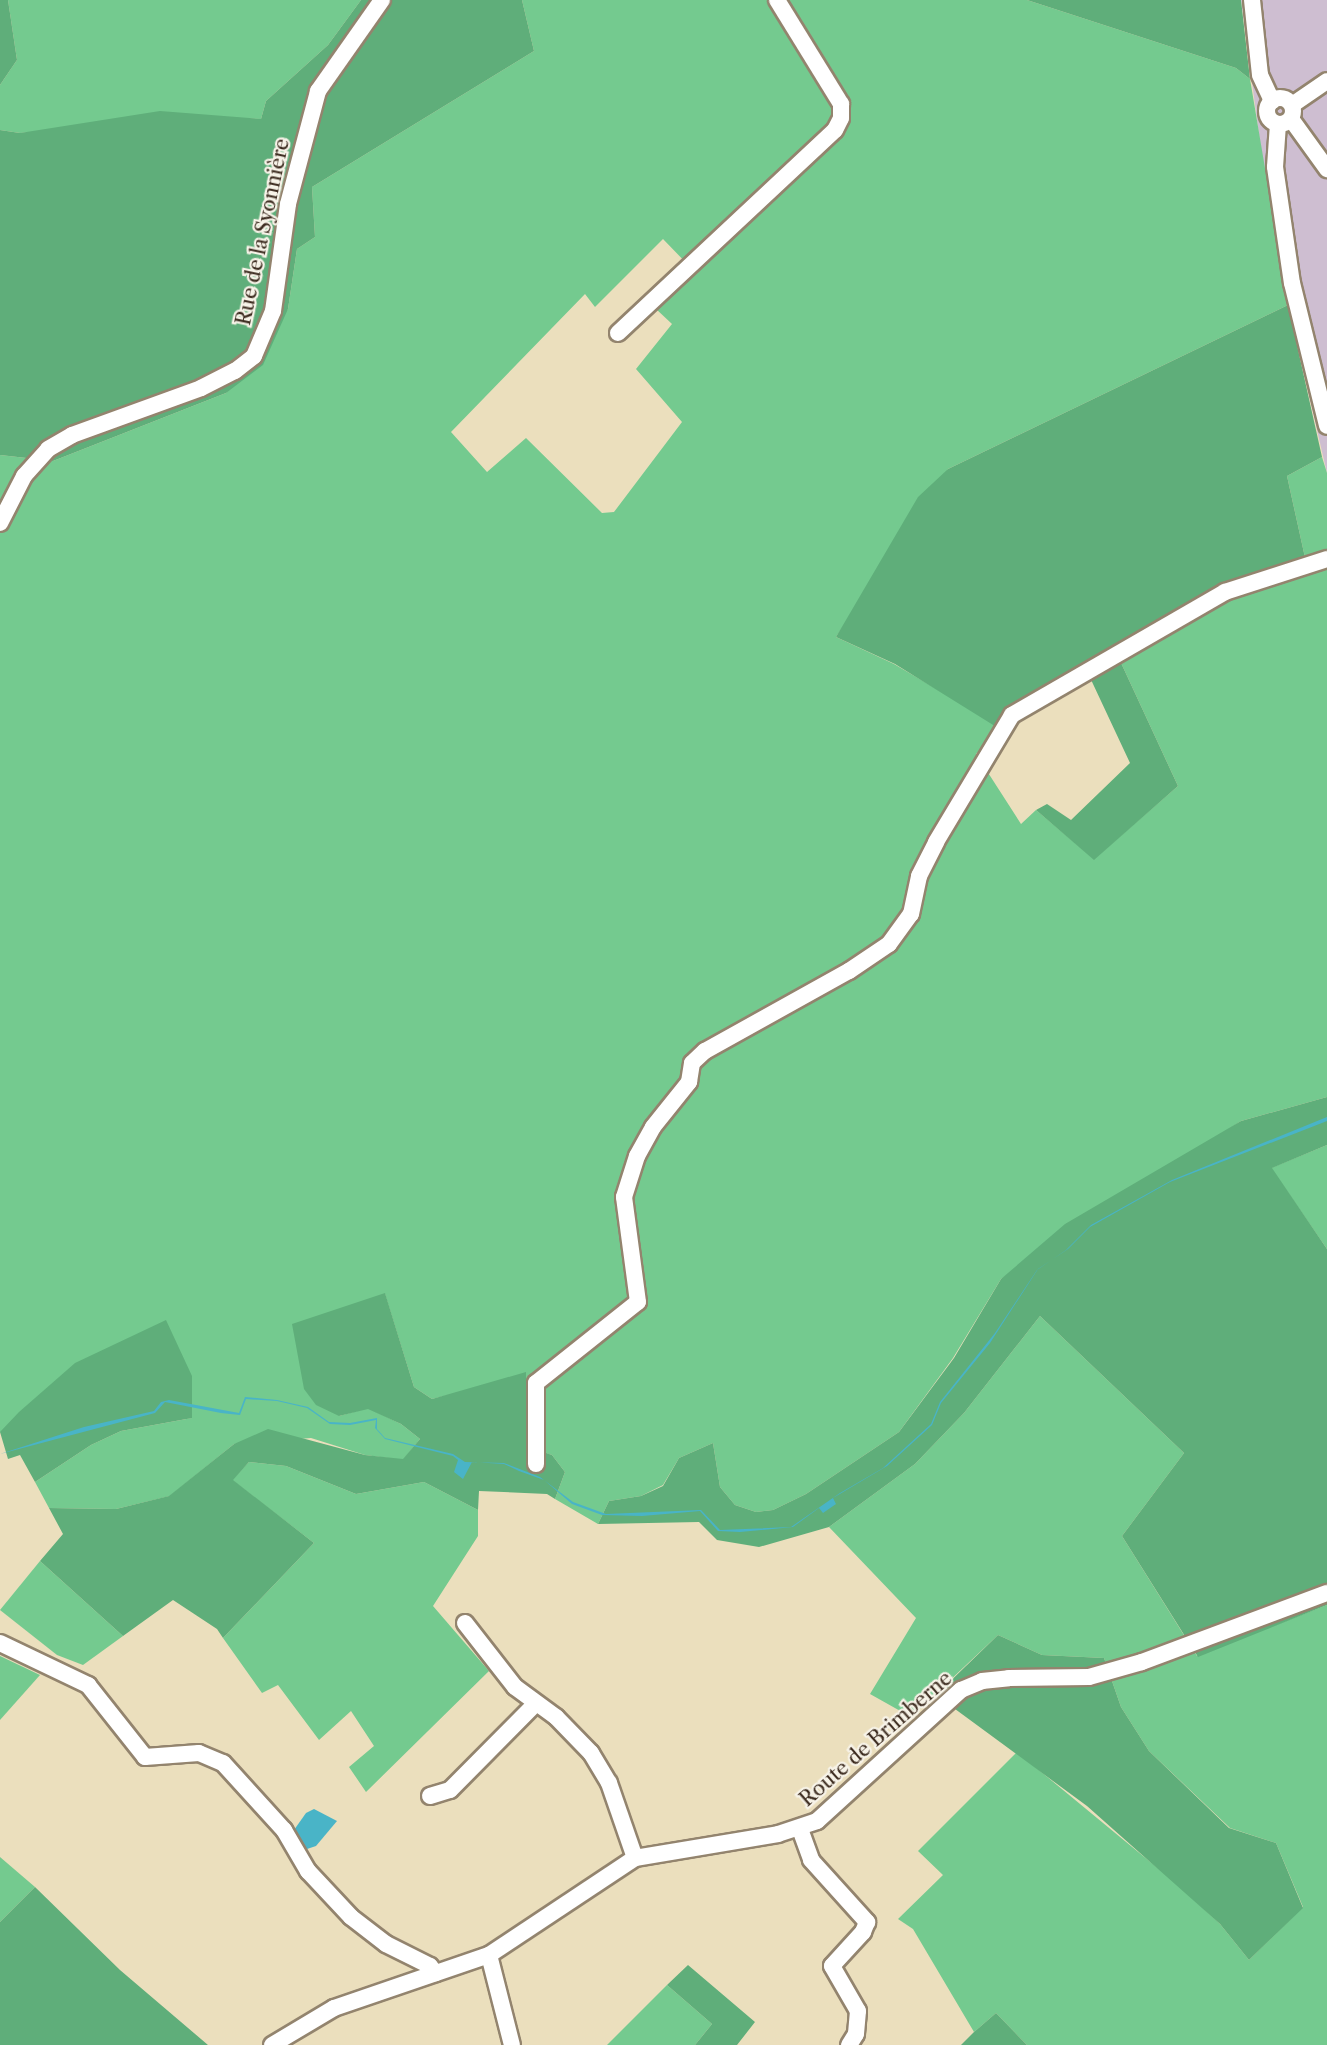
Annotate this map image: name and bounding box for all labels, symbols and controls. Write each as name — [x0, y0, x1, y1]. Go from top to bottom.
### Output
street label: Rue de la Syonnière — [231, 136, 295, 328]
street label: Route de Brimberne — [795, 1666, 957, 1812]

